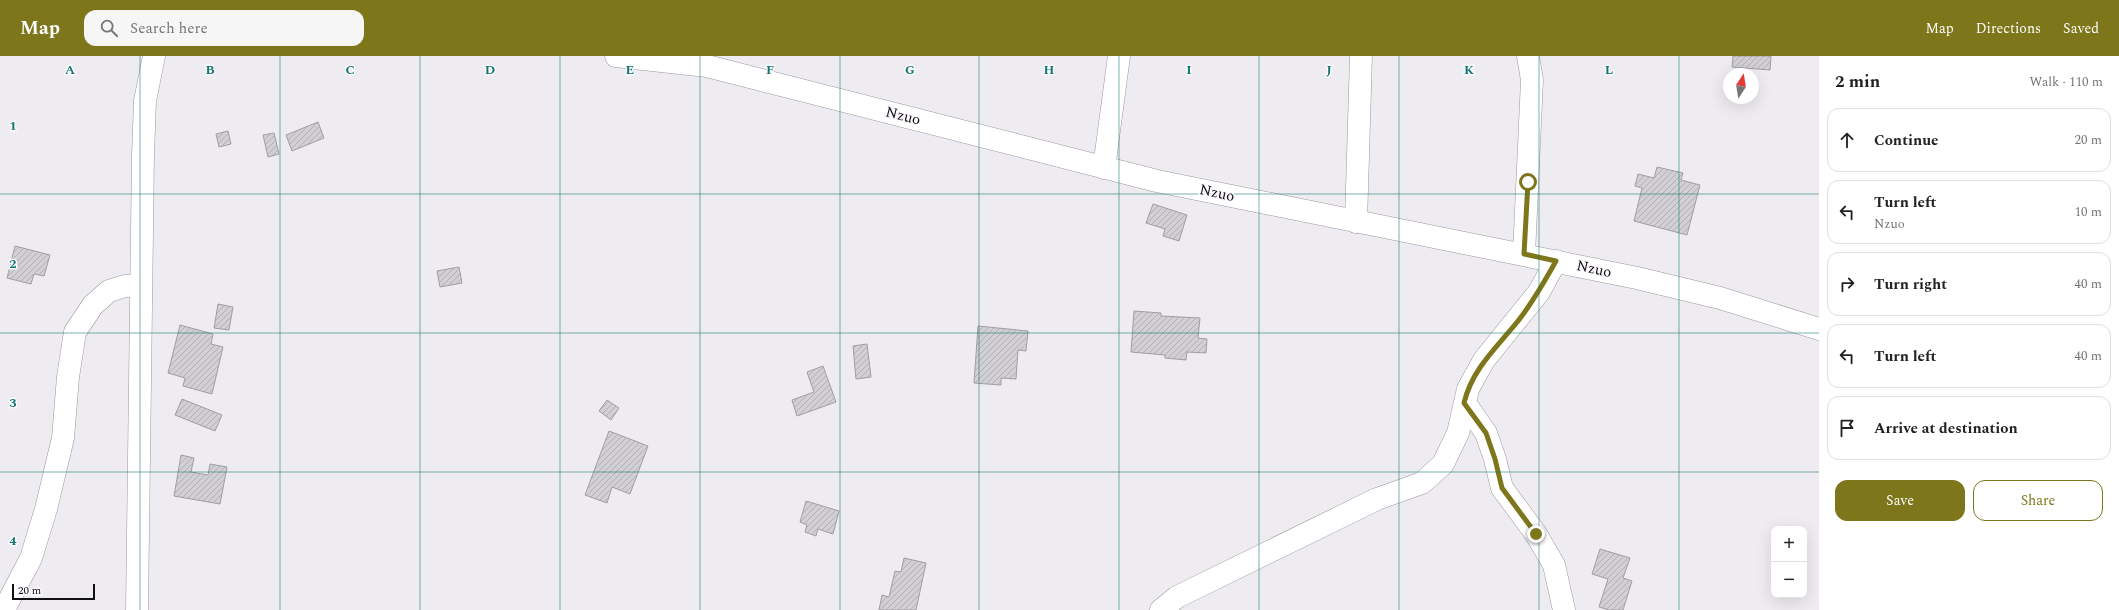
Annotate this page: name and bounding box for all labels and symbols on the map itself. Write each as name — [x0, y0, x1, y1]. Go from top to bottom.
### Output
text: A — [65, 60, 75, 80]
text: B — [205, 60, 215, 80]
text: C — [345, 60, 355, 80]
text: D — [485, 60, 495, 80]
text: E — [626, 60, 635, 80]
text: F — [766, 60, 774, 80]
text: G — [905, 60, 915, 80]
text: H — [1044, 60, 1055, 80]
text: I — [1186, 60, 1192, 80]
text: J — [1326, 60, 1332, 80]
text: K — [1464, 60, 1474, 80]
text: L — [1605, 60, 1613, 80]
north arrow — [1723, 68, 1759, 104]
street label: Nzuo — [883, 101, 923, 131]
text: 1 — [9, 116, 17, 136]
route start — [1519, 173, 1537, 191]
street label: Nzuo — [1197, 178, 1237, 208]
text: 2 — [9, 254, 17, 274]
street label: Nzuo — [1574, 254, 1614, 284]
text: 3 — [9, 393, 17, 413]
route end — [1527, 525, 1545, 543]
text: 4 — [9, 531, 17, 551]
scale bar — [12, 582, 95, 601]

